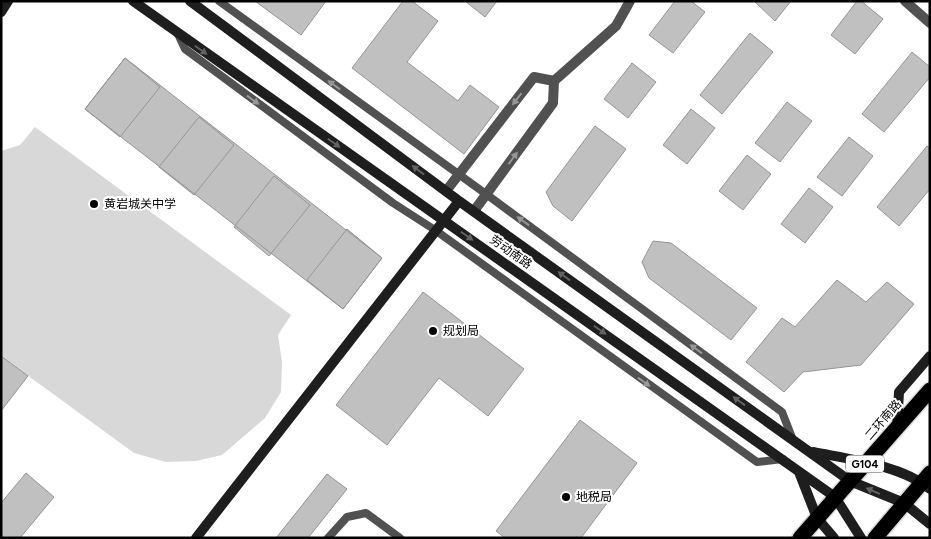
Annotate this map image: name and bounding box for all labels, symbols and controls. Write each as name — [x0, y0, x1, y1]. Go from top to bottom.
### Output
one-way arrow — [194, 45, 208, 55]
one-way arrow — [328, 79, 341, 90]
one-way arrow — [511, 92, 522, 105]
one-way arrow — [246, 94, 259, 105]
one-way arrow — [327, 138, 341, 148]
one-way arrow — [507, 152, 518, 165]
one-way arrow — [411, 165, 425, 175]
place label: 黄岩城关中学 — [104, 197, 176, 211]
marker: 黄岩城关中学 — [88, 198, 100, 210]
one-way arrow — [516, 216, 530, 226]
one-way arrow — [460, 231, 474, 241]
street label: 劳动南路 — [487, 232, 535, 272]
one-way arrow — [557, 271, 571, 281]
place label: 规划局 — [443, 324, 479, 338]
marker: 规划局 — [427, 325, 439, 337]
one-way arrow — [593, 325, 607, 335]
one-way arrow — [689, 344, 703, 354]
one-way arrow — [637, 377, 651, 387]
one-way arrow — [732, 396, 745, 406]
street label: 二环南路 — [862, 397, 904, 443]
road number: G104 — [846, 456, 884, 472]
one-way arrow — [866, 486, 881, 494]
place label: 地税局 — [576, 490, 612, 504]
marker: 地税局 — [560, 491, 572, 503]

